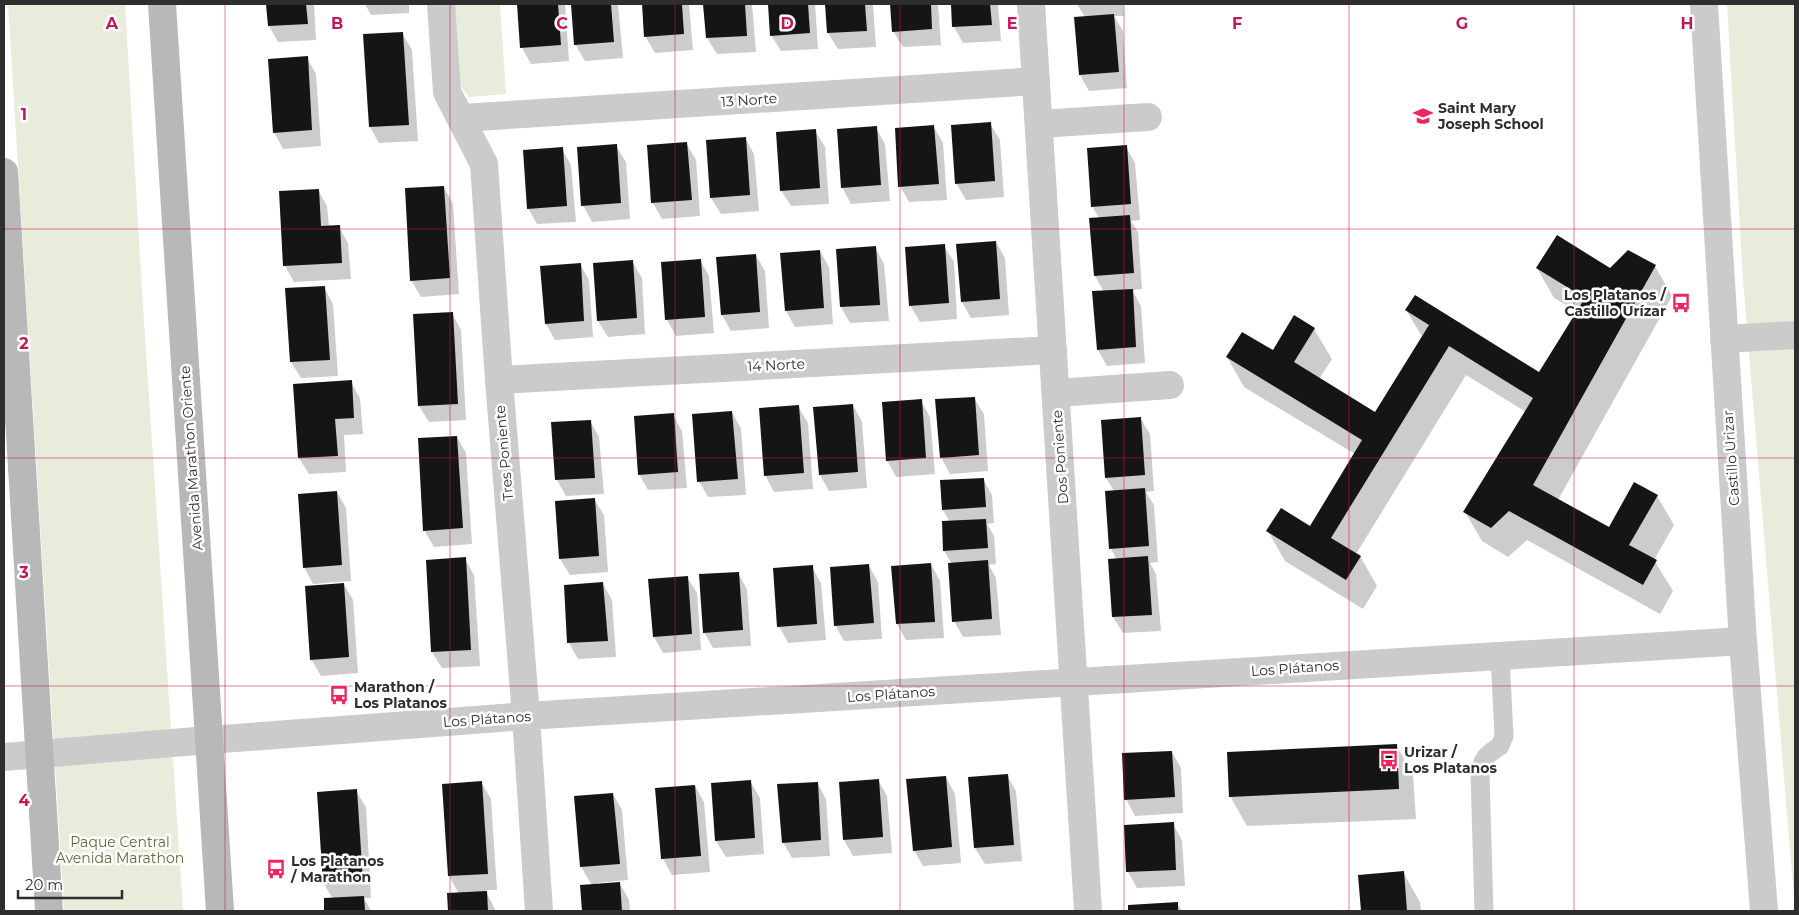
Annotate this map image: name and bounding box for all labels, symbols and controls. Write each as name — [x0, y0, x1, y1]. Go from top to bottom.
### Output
text: A — [105, 14, 119, 33]
text: B — [331, 14, 343, 33]
text: C — [556, 14, 568, 33]
text: D — [780, 14, 794, 33]
text: E — [1007, 14, 1017, 33]
text: F — [1232, 14, 1242, 33]
text: G — [1456, 14, 1468, 33]
text: H — [1681, 14, 1693, 33]
street label: 13 Norte — [720, 89, 778, 111]
place label: Saint Mary Joseph School — [1437, 99, 1544, 133]
text: 1 — [21, 105, 27, 124]
school or university icon: Saint Mary Joseph School — [1412, 105, 1434, 127]
place label: Los Platanos / Castillo Urízar — [1564, 286, 1667, 320]
bus stop icon: Los Platanos / Castillo Urízar — [1670, 292, 1692, 314]
text: 2 — [19, 334, 29, 353]
street label: 14 Norte — [747, 354, 805, 376]
street label: Avenida Marathon Oriente — [176, 365, 206, 551]
street label: Tres Poniente — [491, 404, 517, 502]
street label: Dos Poniente — [1048, 409, 1072, 505]
street label: Castillo Urizar — [1719, 409, 1743, 506]
text: 3 — [18, 563, 29, 582]
street label: Los Plátanos — [1250, 656, 1340, 680]
place label: Marathon / Los Platanos — [354, 678, 447, 712]
street label: Los Plátanos — [846, 682, 936, 706]
bus stop icon: Marathon / Los Platanos — [328, 684, 350, 706]
street label: Los Plátanos — [442, 707, 532, 731]
place label: Urizar / Los Platanos — [1404, 743, 1497, 777]
bus stop icon: Urizar / Los Platanos — [1378, 749, 1400, 771]
text: 4 — [18, 791, 30, 810]
park label: Paque Central Avenida Marathon — [56, 833, 184, 867]
place label: Los Platanos / Marathon — [290, 852, 384, 886]
bus stop icon: Los Platanos / Marathon — [265, 858, 287, 880]
scale bar — [18, 868, 121, 900]
text: 20 m — [25, 875, 63, 894]

